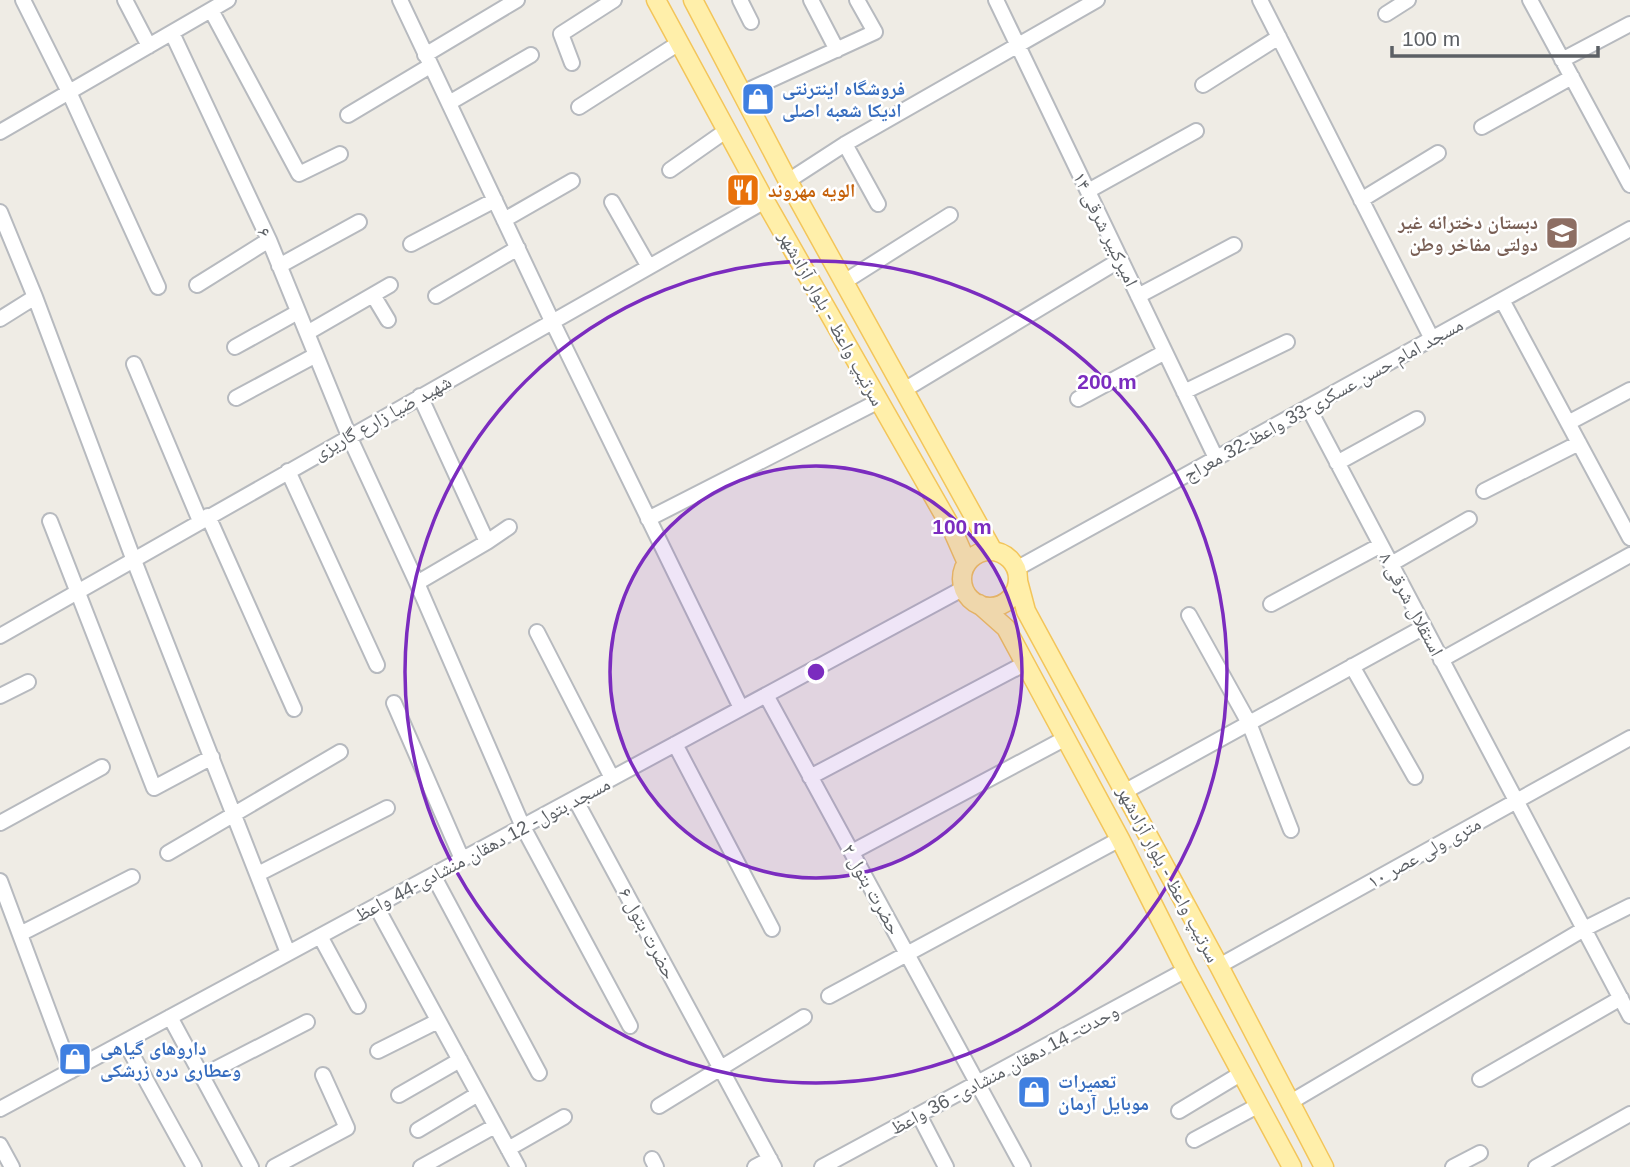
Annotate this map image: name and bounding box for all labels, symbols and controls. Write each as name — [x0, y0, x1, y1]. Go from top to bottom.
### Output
scale bar — [1392, 14, 1598, 58]
text: 100 m — [1402, 27, 1460, 50]
place label: فروشگاه اینترنتی ادیکا شعبه اصلی — [782, 78, 905, 122]
shop icon: فروشگاه اینترنتی ادیکا شعبه اصلی — [739, 80, 777, 118]
street label: ۱۴ امیرکبیر شرقی — [1068, 169, 1142, 290]
restaurant icon: الویه مهروند — [724, 171, 762, 209]
place label: الویه مهروند — [768, 180, 855, 202]
place label: دبستان دخترانه غیر دولتی مفاخر وطن — [1397, 212, 1538, 256]
school or university icon: دبستان دخترانه غیر دولتی مفاخر وطن — [1543, 214, 1581, 252]
street label: ۶ — [253, 224, 276, 240]
street label: سرتیپ واعظ - بلوار آزادشهر — [773, 226, 888, 410]
street label: مسجد امام حسن عسکری-33 واعظ-32 معراج — [1180, 314, 1468, 488]
text: 200 m — [1077, 370, 1137, 393]
street label: شهید ضیا زارع گاریزی — [310, 371, 455, 465]
text: 100 m — [932, 515, 992, 538]
street label: استقلال شرقی ۸ — [1375, 549, 1448, 660]
centre of rings — [804, 660, 828, 684]
street label: مسجد بتول- 12 دهقان منشادی-44 واعظ — [351, 773, 614, 927]
street label: سرتیپ واعظ - بلوار آزادشهر — [1112, 782, 1224, 966]
street label: ۱۰ متری ولی عصر — [1364, 813, 1485, 893]
street label: حضرت بتول ۲ — [837, 840, 905, 939]
street label: حضرت بتول ۶ — [614, 884, 680, 983]
street label: وحدت- 14 دهقان منشادی- 36 واعظ — [886, 1000, 1123, 1140]
place label: داروهای گیاهی وعطاری دره زرشکی — [100, 1038, 241, 1082]
shop icon: داروهای گیاهی وعطاری دره زرشکی — [56, 1040, 94, 1078]
place label: تعمیرات موبایل آرمان — [1058, 1071, 1149, 1115]
shop icon: تعمیرات موبایل آرمان — [1015, 1073, 1053, 1111]

